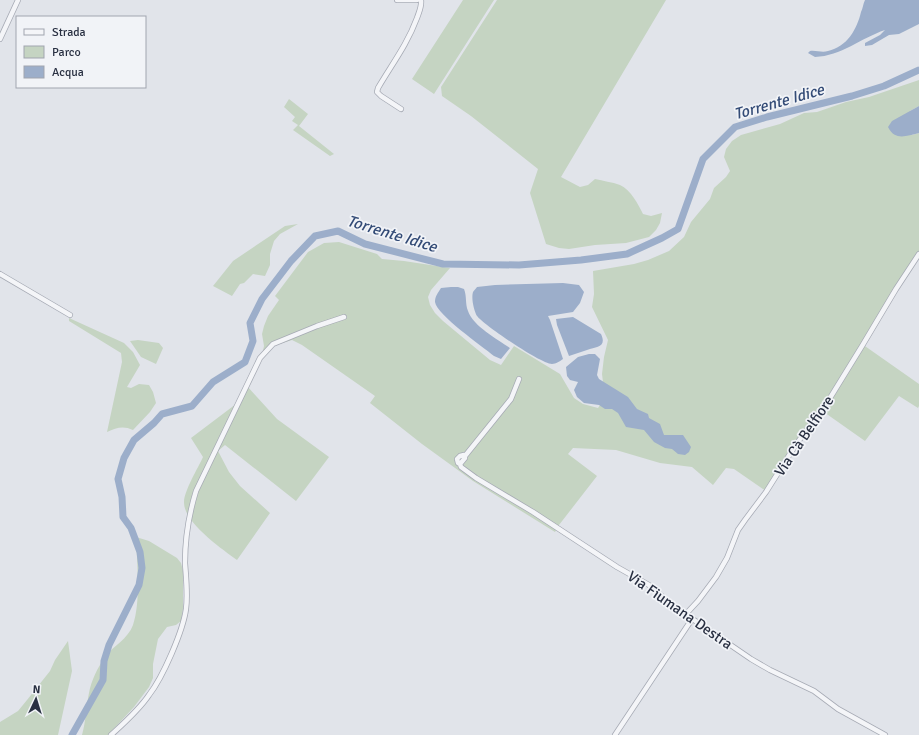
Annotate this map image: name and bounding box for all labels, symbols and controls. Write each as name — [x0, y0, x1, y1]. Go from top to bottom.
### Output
legend — [16, 16, 146, 88]
text: Strada — [52, 25, 86, 40]
text: Parco — [52, 45, 81, 60]
text: Acqua — [52, 65, 84, 80]
water label: Torrente Idice — [732, 79, 827, 124]
water label: Torrente Idice — [345, 211, 440, 257]
street label: Via Cà Belfiore — [770, 392, 838, 480]
street label: Via Fiumana Destra — [624, 567, 736, 653]
north arrow — [16, 679, 56, 719]
text: N — [32, 683, 41, 696]

